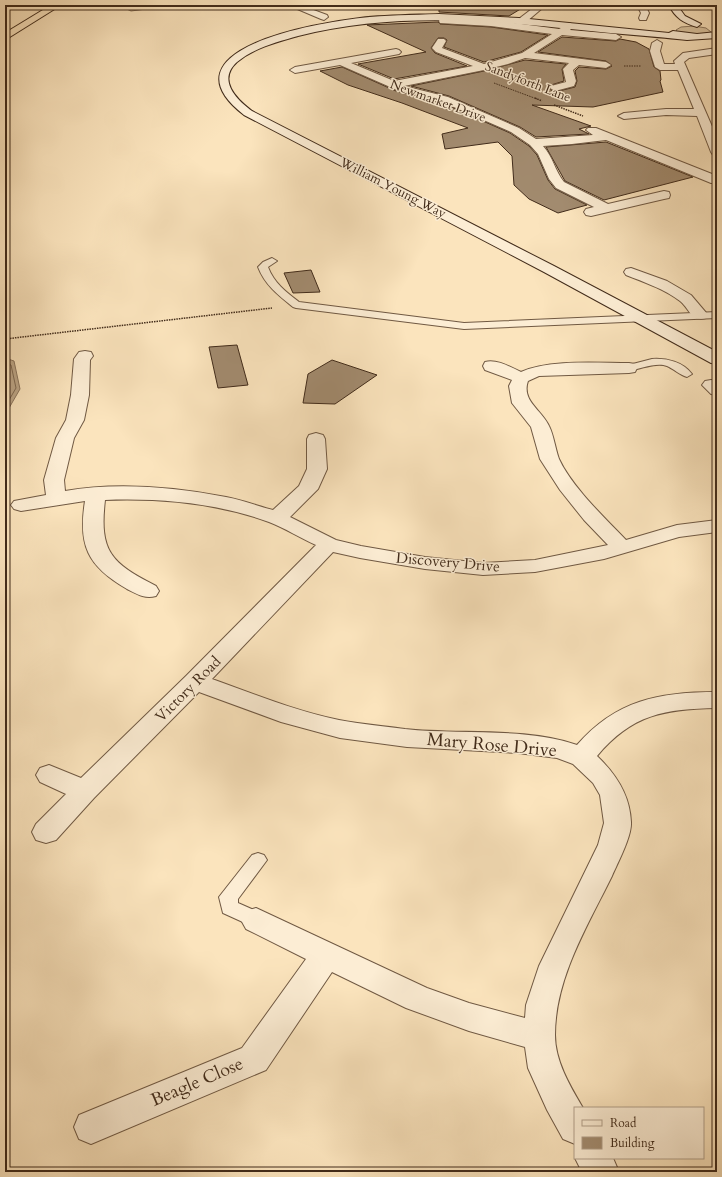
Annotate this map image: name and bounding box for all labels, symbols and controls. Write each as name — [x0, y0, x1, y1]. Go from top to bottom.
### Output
street label: Sandyforth Lane — [483, 57, 574, 107]
street label: Newmarket Drive — [388, 75, 488, 127]
street label: William Young Way — [336, 153, 449, 223]
street label: Discovery Drive — [395, 547, 501, 577]
street label: Victory Road — [151, 652, 225, 726]
street label: Mary Rose Drive — [426, 727, 558, 763]
street label: Beagle Close — [147, 1051, 247, 1113]
legend — [574, 1107, 704, 1159]
text: Road — [610, 1115, 637, 1131]
text: Building — [610, 1135, 655, 1151]

